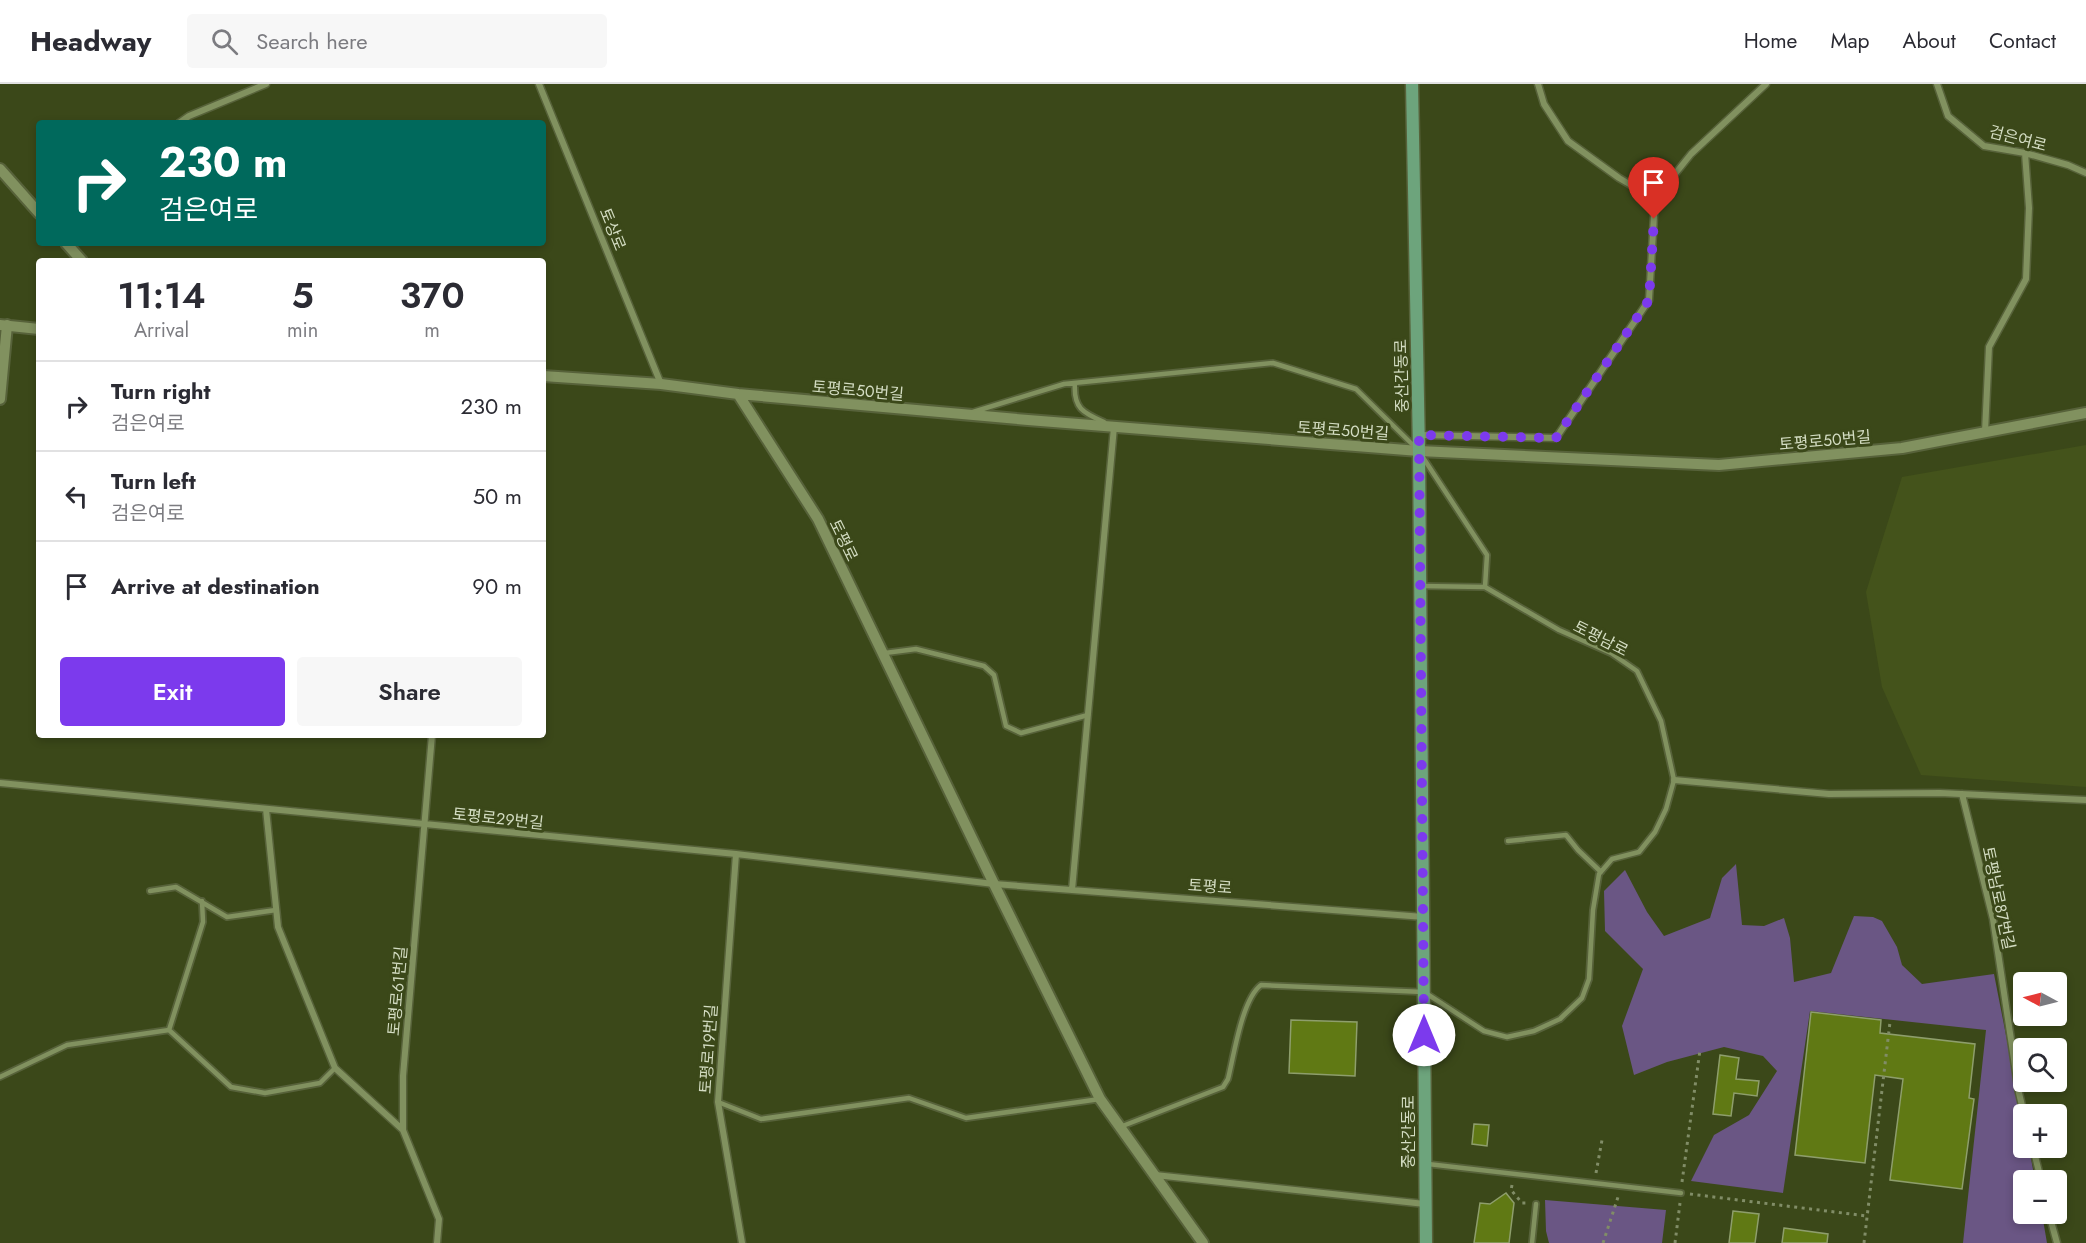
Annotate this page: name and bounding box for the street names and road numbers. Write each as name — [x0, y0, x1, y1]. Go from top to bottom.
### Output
street label: 검은여로 — [1986, 120, 2050, 157]
street label: 토상로 — [594, 204, 632, 254]
street label: 중산간동로 — [1389, 339, 1414, 413]
street label: 토평로50번길 — [811, 375, 905, 406]
street label: 토평로50번길 — [1296, 416, 1390, 445]
street label: 토평로50번길 — [1778, 425, 1872, 456]
street label: 토평로 — [824, 515, 864, 565]
street label: 토평남로 — [1569, 615, 1632, 662]
street label: 토평로29번길 — [451, 802, 545, 835]
street label: 토평남로87번길 — [1976, 844, 2021, 952]
street label: 토평로 — [1187, 873, 1233, 900]
street label: 토평로61번길 — [382, 945, 413, 1037]
street label: 토평로19번길 — [694, 1003, 723, 1095]
street label: 중산간동로 — [1397, 1095, 1420, 1169]

